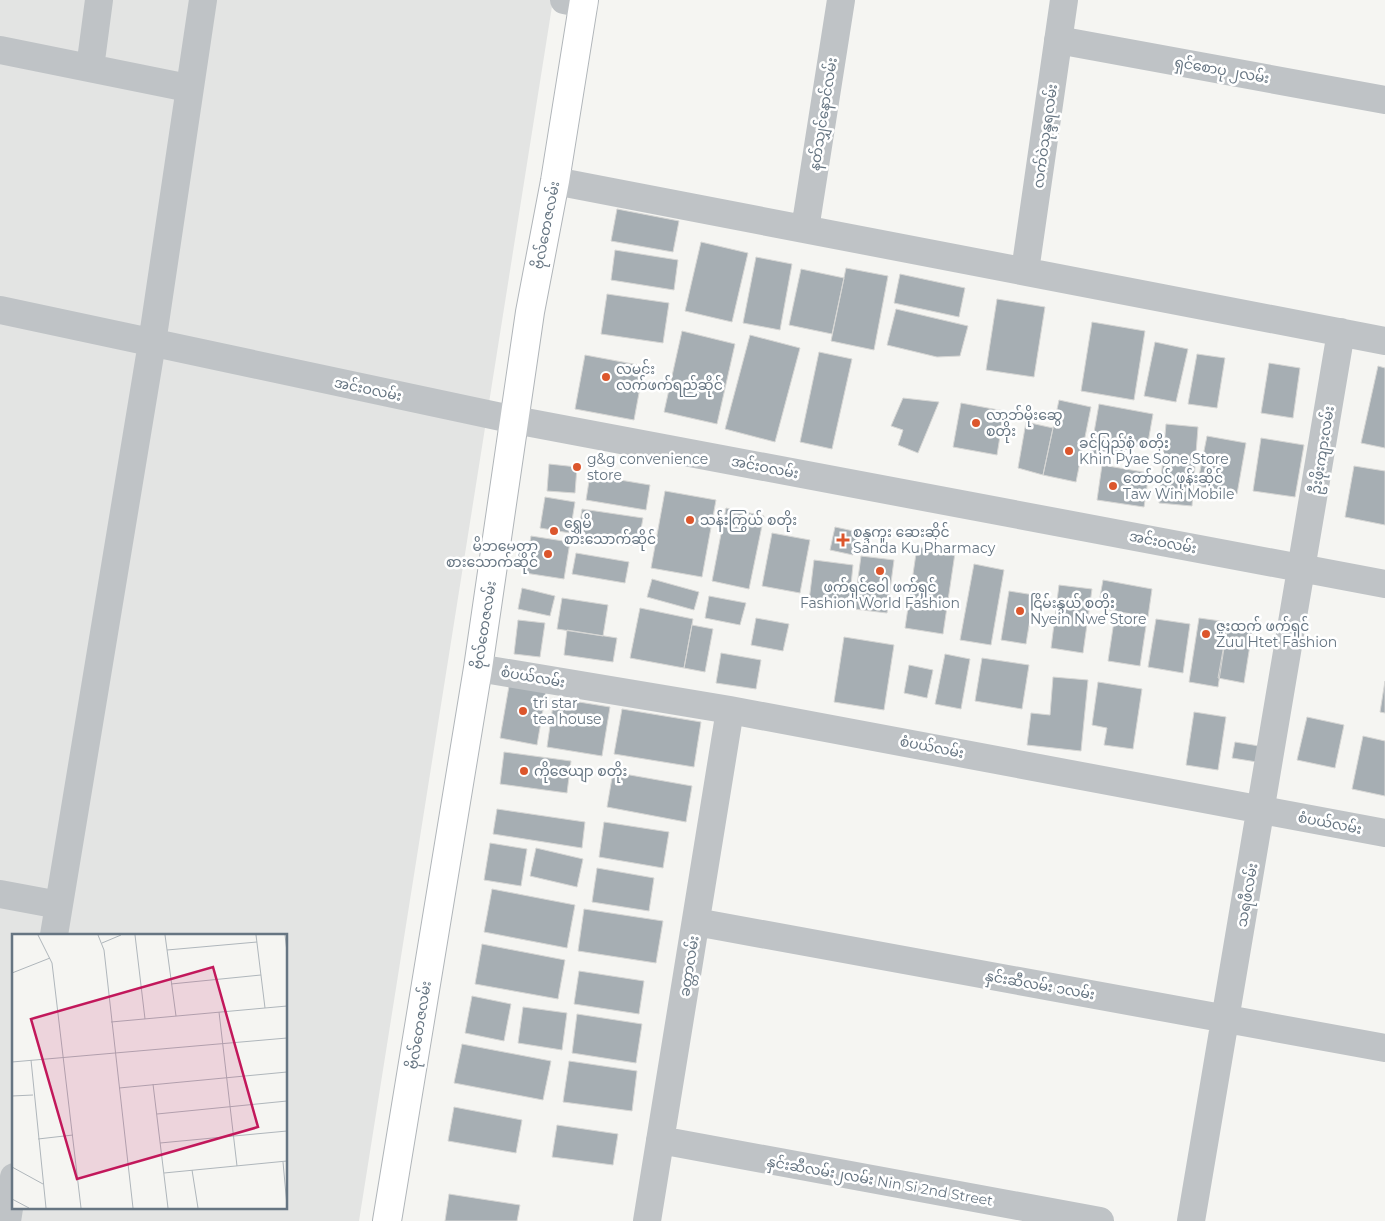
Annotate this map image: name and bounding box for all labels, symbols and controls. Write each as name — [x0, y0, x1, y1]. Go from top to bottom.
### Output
street label: ရှင်စောပု ၂လမ်း — [1173, 52, 1271, 90]
street label: နတ်သျှင်နောင်လမ်း — [804, 56, 844, 172]
street label: လက်ဝဲသုန္ဒရလမ်း — [1028, 82, 1065, 190]
street label: ဗိုလ်တေဇလမ်း — [528, 179, 566, 271]
place label: လမင်း လက်ဖက်ရည်ဆိုင် — [616, 359, 723, 397]
marker: လမင်း လက်ဖက်ရည်ဆိုင် — [600, 371, 612, 383]
street label: အင်းဝလမ်း — [333, 372, 404, 405]
street label: ဦးဖိုးကျားလမ်း — [1305, 404, 1341, 496]
place label: လာဘ်မိုးဆွေ စတိုး — [986, 405, 1063, 443]
marker: လာဘ်မိုးဆွေ စတိုး — [970, 417, 982, 429]
place label: ခင်ပြည့်စုံ စတိုး Khin Pyae Sone Store — [1079, 433, 1229, 468]
marker: ခင်ပြည့်စုံ စတိုး Khin Pyae Sone Store — [1063, 445, 1075, 457]
place label: g&g convenience store — [587, 450, 708, 484]
street label: အင်းဝလမ်း — [730, 451, 800, 482]
marker: g&g convenience store — [571, 461, 583, 473]
place label: တော်ဝင် ဖုန်းဆိုင် Taw Win Mobile — [1123, 468, 1235, 503]
marker: တော်ဝင် ဖုန်းဆိုင် Taw Win Mobile — [1107, 480, 1119, 492]
place label: သန်းကြွယ် စတိုး — [700, 510, 797, 532]
place label: ရွှေမိ စားသောက်ဆိုင် — [564, 513, 656, 551]
marker: သန်းကြွယ် စတိုး — [684, 514, 696, 526]
place label: စန္ဒကူး ဆေးဆိုင် Sanda Ku Pharmacy — [853, 522, 996, 557]
marker: ရွှေမိ စားသောက်ဆိုင် — [548, 525, 560, 537]
street label: အင်းဝလမ်း — [1128, 526, 1198, 557]
marker: စန္ဒကူး ဆေးဆိုင် Sanda Ku Pharmacy — [837, 534, 849, 546]
place label: မိဘမေတ္တာ စားသောက်ဆိုင် — [446, 536, 538, 574]
marker: မိဘမေတ္တာ စားသောက်ဆိုင် — [542, 548, 554, 560]
marker: ဖက်ရှင်ဝေါ ဖက်ရှင် Fashion World Fashion — [874, 565, 886, 577]
place label: ဖက်ရှင်ဝေါ ဖက်ရှင် Fashion World Fashion — [800, 577, 960, 612]
street label: ဗိုလ်တေဇလမ်း — [467, 579, 503, 671]
place label: ငြိမ်းနွယ် စတိုး Nyein Nwe Store — [1030, 593, 1146, 628]
marker: ငြိမ်းနွယ် စတိုး Nyein Nwe Store — [1014, 605, 1026, 617]
place label: ဇူးထက် ဖက်ရှင် Zuu Htet Fashion — [1216, 616, 1337, 651]
marker: ဇူးထက် ဖက်ရှင် Zuu Htet Fashion — [1200, 628, 1212, 640]
street label: စံပယ်လမ်း — [500, 662, 567, 691]
place label: tri star tea house — [533, 694, 602, 728]
marker: tri star tea house — [517, 705, 529, 717]
street label: စံပယ်လမ်း — [899, 731, 966, 762]
place label: ကိုဇေယျာ စတိုး — [534, 761, 627, 783]
marker: ကိုဇေယျာ စတိုး — [518, 765, 530, 777]
street label: စံပယ်လမ်း — [1297, 807, 1364, 838]
street label: သရဖီလမ်း — [1232, 861, 1264, 929]
inset map — [12, 934, 288, 1208]
street label: ခတ္တာလမ်း — [674, 934, 706, 998]
street label: နှင်းဆီလမ်း ၁လမ်း — [983, 966, 1096, 1006]
street label: ဗိုလ်တေဇလမ်း — [402, 979, 438, 1071]
street label: နှင်းဆီလမ်း၂လမ်း Nin Si 2nd Street — [765, 1151, 995, 1213]

